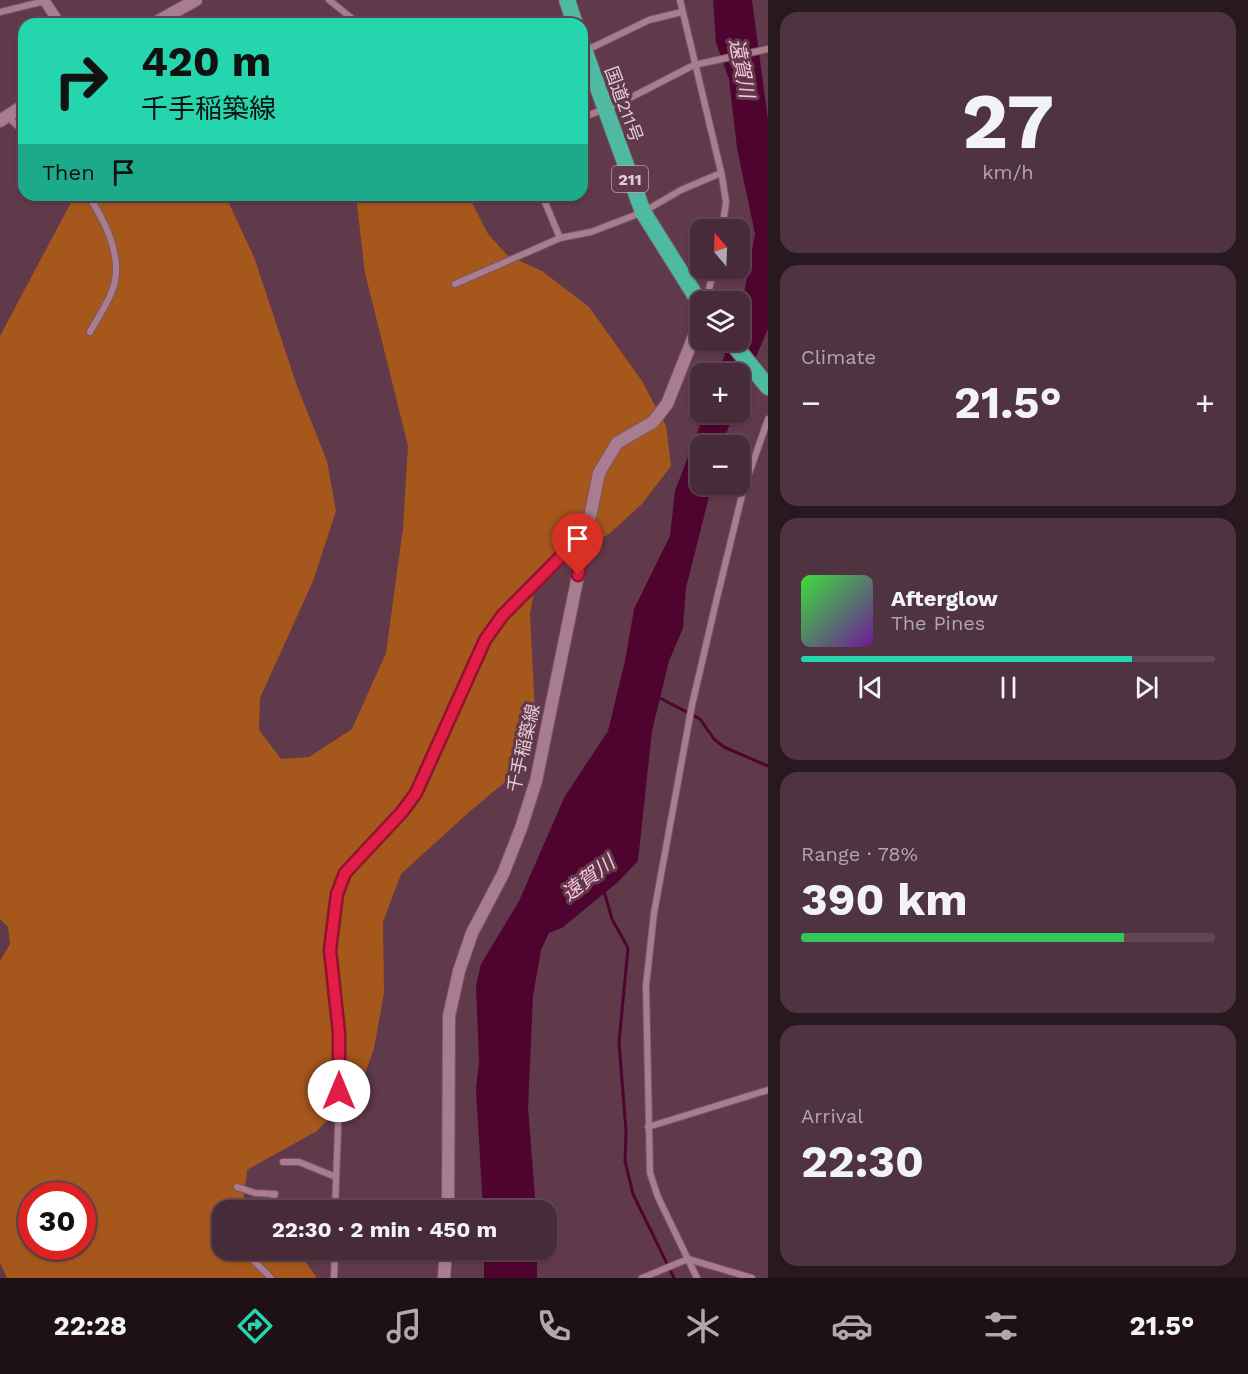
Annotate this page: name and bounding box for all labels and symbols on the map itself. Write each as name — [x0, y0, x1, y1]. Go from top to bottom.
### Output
water label: 遠賀川 — [724, 36, 760, 102]
street label: 国道211号 — [601, 64, 647, 144]
road number: 211 — [612, 166, 648, 192]
north arrow — [690, 219, 750, 279]
pin — [552, 513, 603, 575]
street label: 千手稲築線 — [503, 702, 543, 794]
water label: 遠賀川 — [557, 849, 621, 906]
position arrow — [307, 1059, 371, 1123]
speed limit sign: 30 — [18, 1182, 96, 1260]

